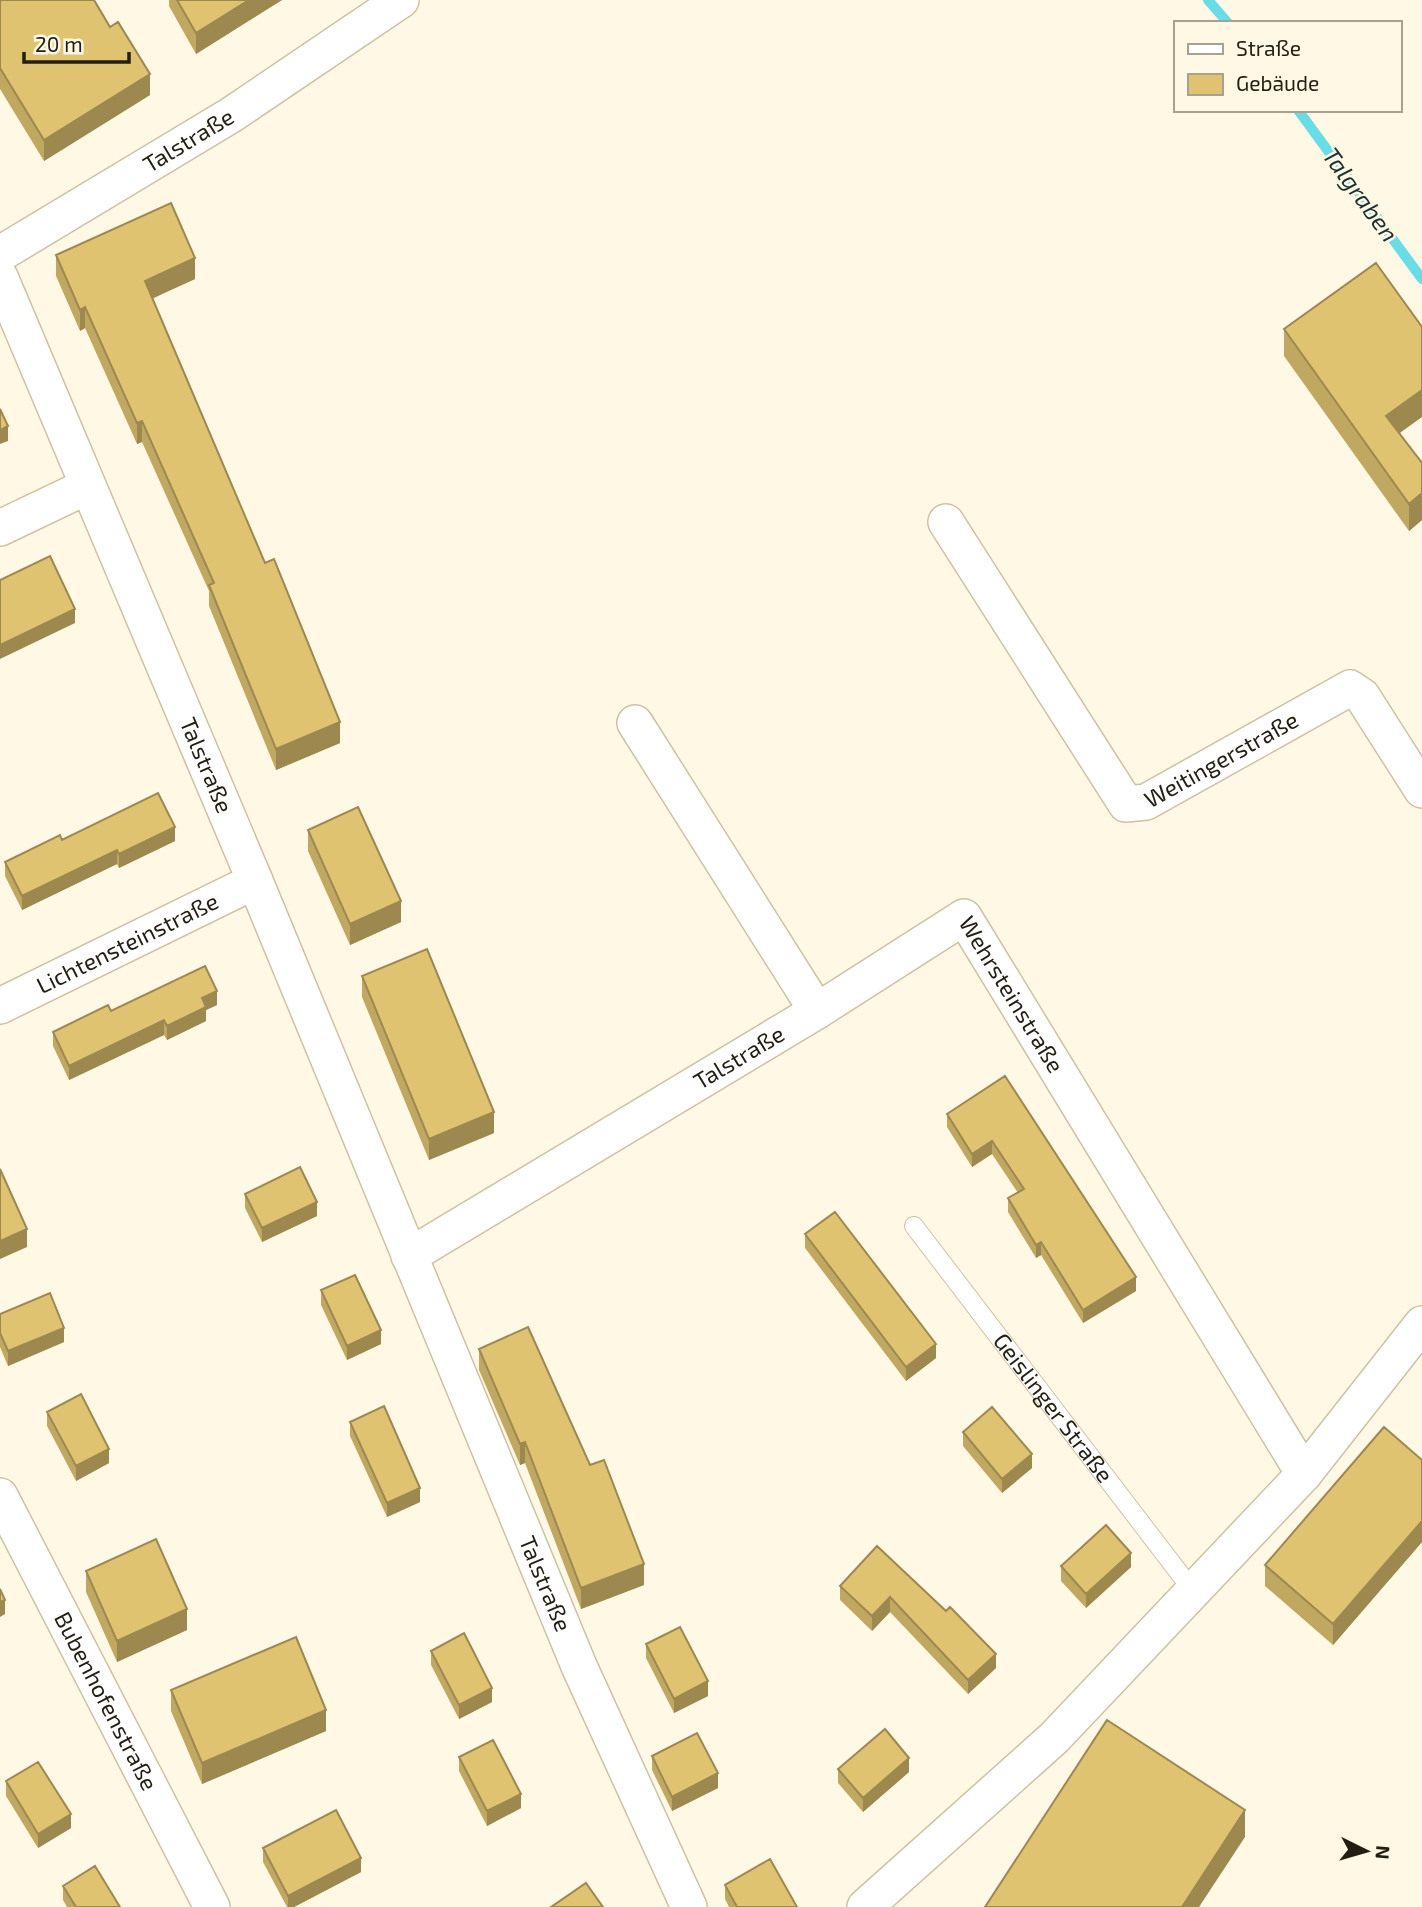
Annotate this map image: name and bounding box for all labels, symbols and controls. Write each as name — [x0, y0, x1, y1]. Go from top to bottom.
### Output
scale bar — [24, 21, 130, 65]
legend — [1174, 21, 1401, 112]
text: 20 m — [35, 31, 83, 56]
text: Straße — [1236, 35, 1301, 60]
text: Gebäude — [1236, 70, 1319, 95]
street label: Talstraße — [138, 102, 238, 178]
water label: Talgraben — [1317, 141, 1405, 247]
street label: Weitingerstraße — [1139, 705, 1303, 813]
street label: Talstraße — [175, 713, 240, 817]
street label: Lichtensteinstraße — [32, 886, 222, 999]
street label: Wehrsteinstraße — [954, 911, 1071, 1077]
street label: Talstraße — [688, 1019, 789, 1095]
street label: Geislinger Straße — [988, 1327, 1120, 1488]
street label: Talstraße — [514, 1532, 578, 1635]
street label: Bubenhofenstraße — [49, 1607, 164, 1795]
north arrow — [1331, 1816, 1401, 1886]
text: N — [1371, 1845, 1395, 1860]

